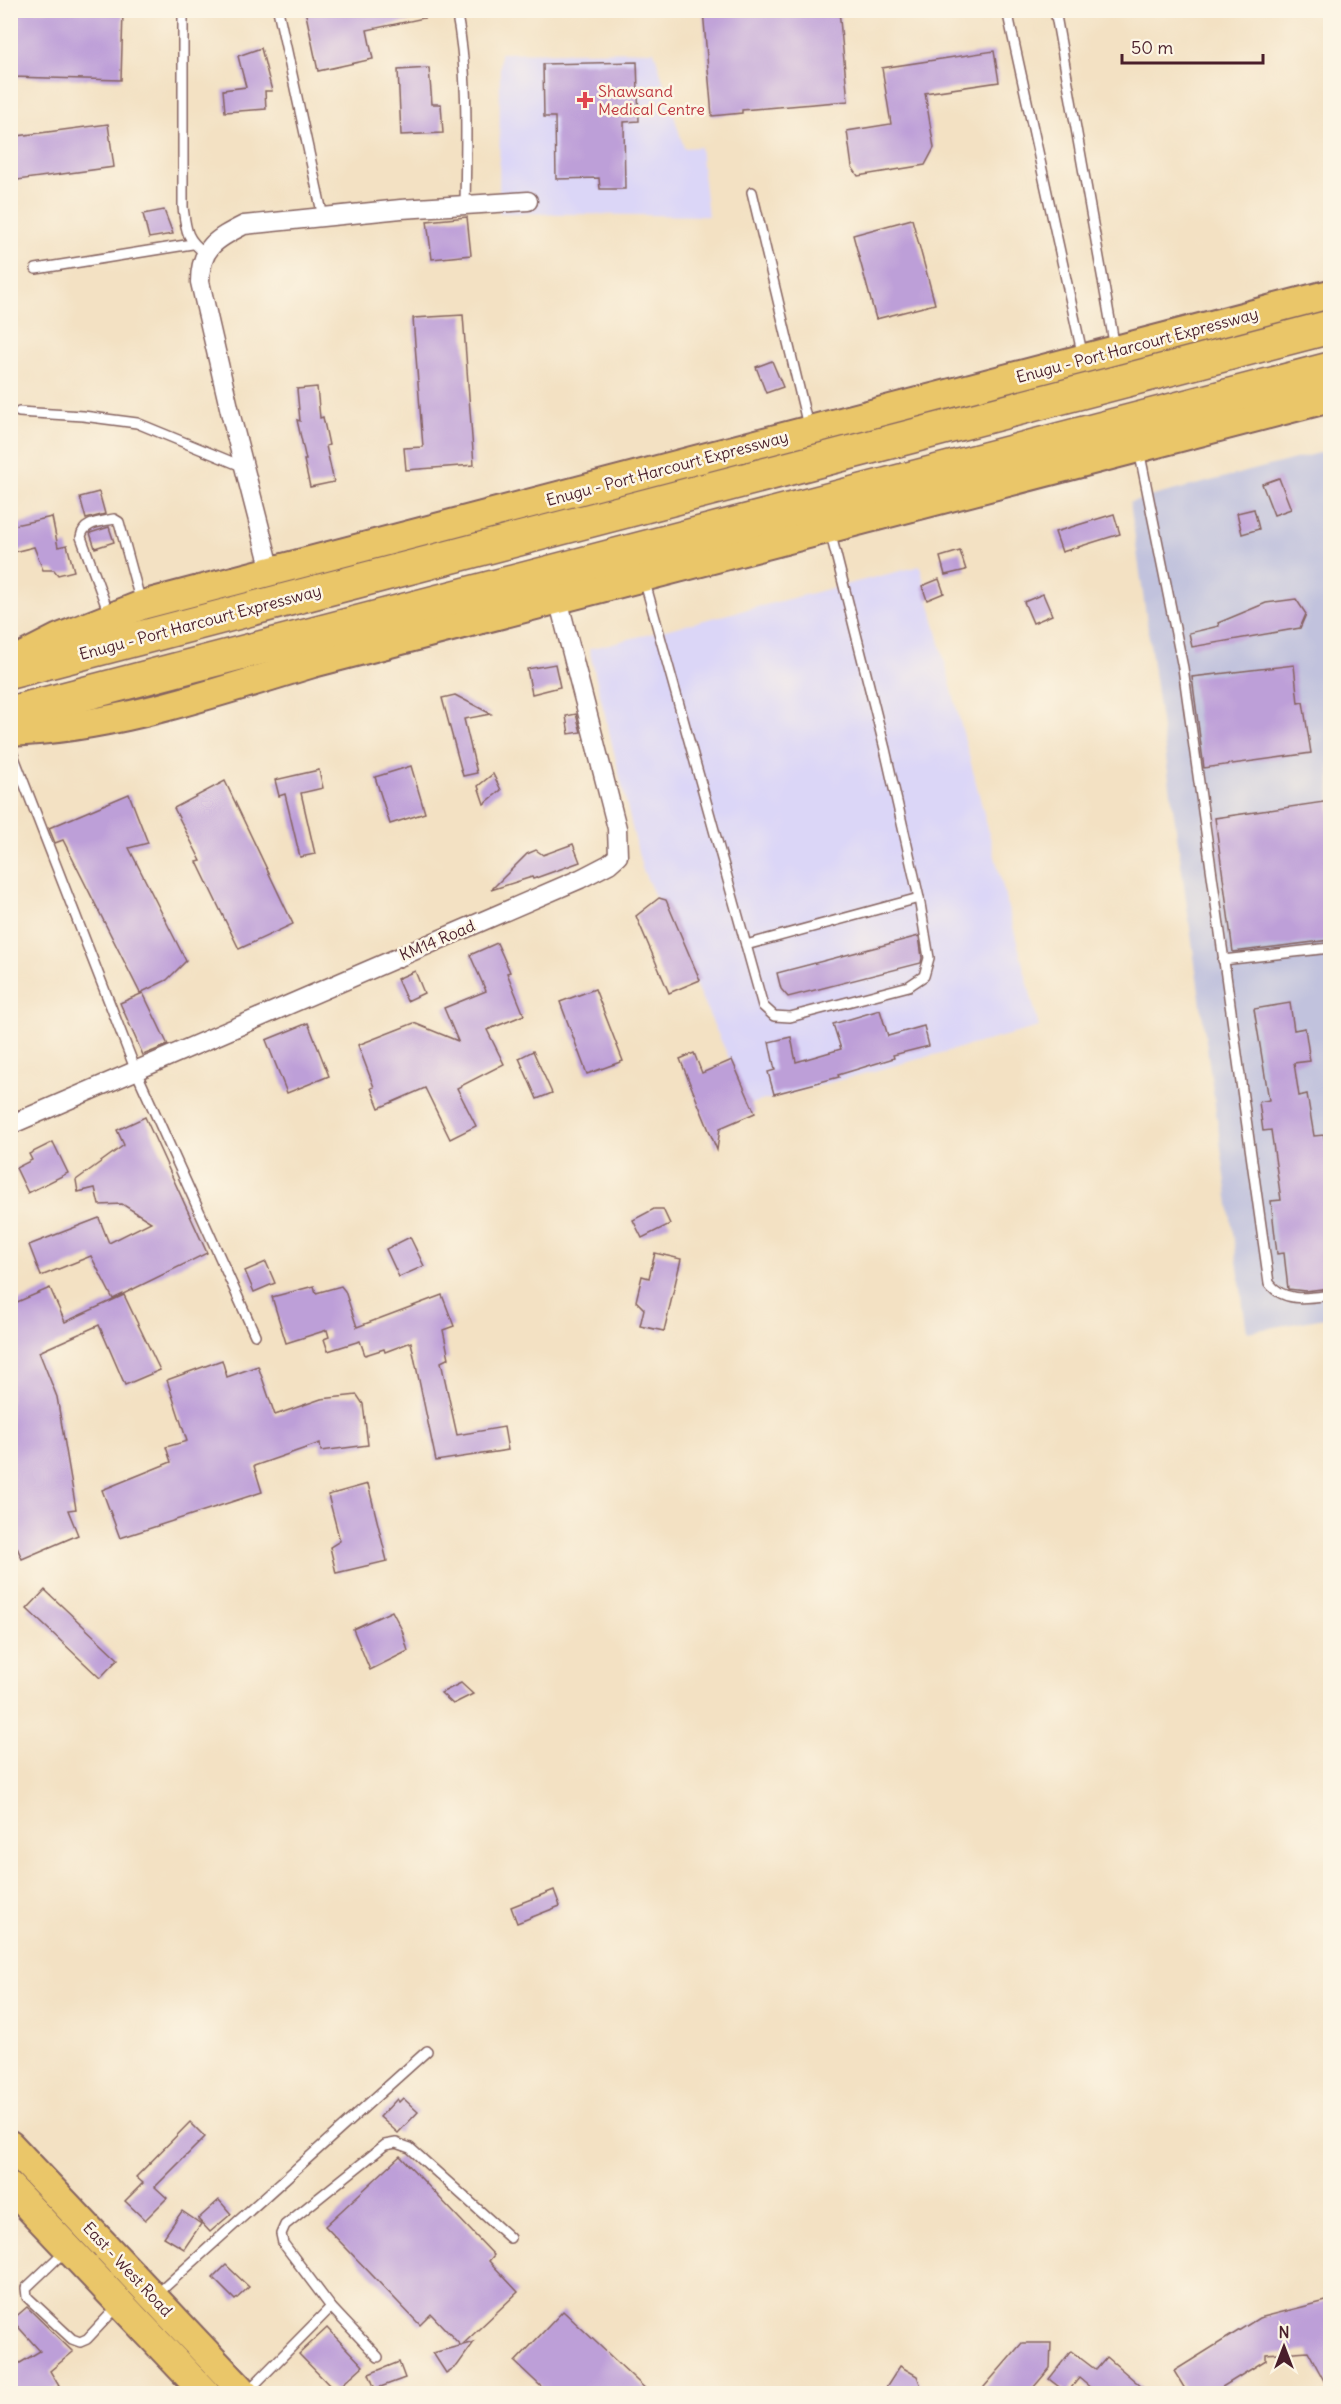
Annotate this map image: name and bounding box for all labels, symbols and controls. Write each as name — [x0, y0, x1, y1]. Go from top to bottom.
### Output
scale bar — [1122, 27, 1263, 65]
text: 50 m — [1131, 36, 1173, 59]
place label: Shawsand Medical Centre — [598, 81, 705, 119]
marker: Shawsand Medical Centre — [576, 91, 594, 109]
street label: Enugu - Port Harcourt Expressway — [1014, 303, 1260, 387]
street label: Enugu - Port Harcourt Expressway — [544, 426, 790, 510]
street label: Enugu - Port Harcourt Expressway — [77, 580, 323, 664]
street label: KM14 Road — [396, 915, 478, 965]
street label: East - West Road — [79, 2218, 177, 2320]
north arrow — [1254, 2317, 1314, 2377]
text: N — [1278, 2322, 1290, 2342]

